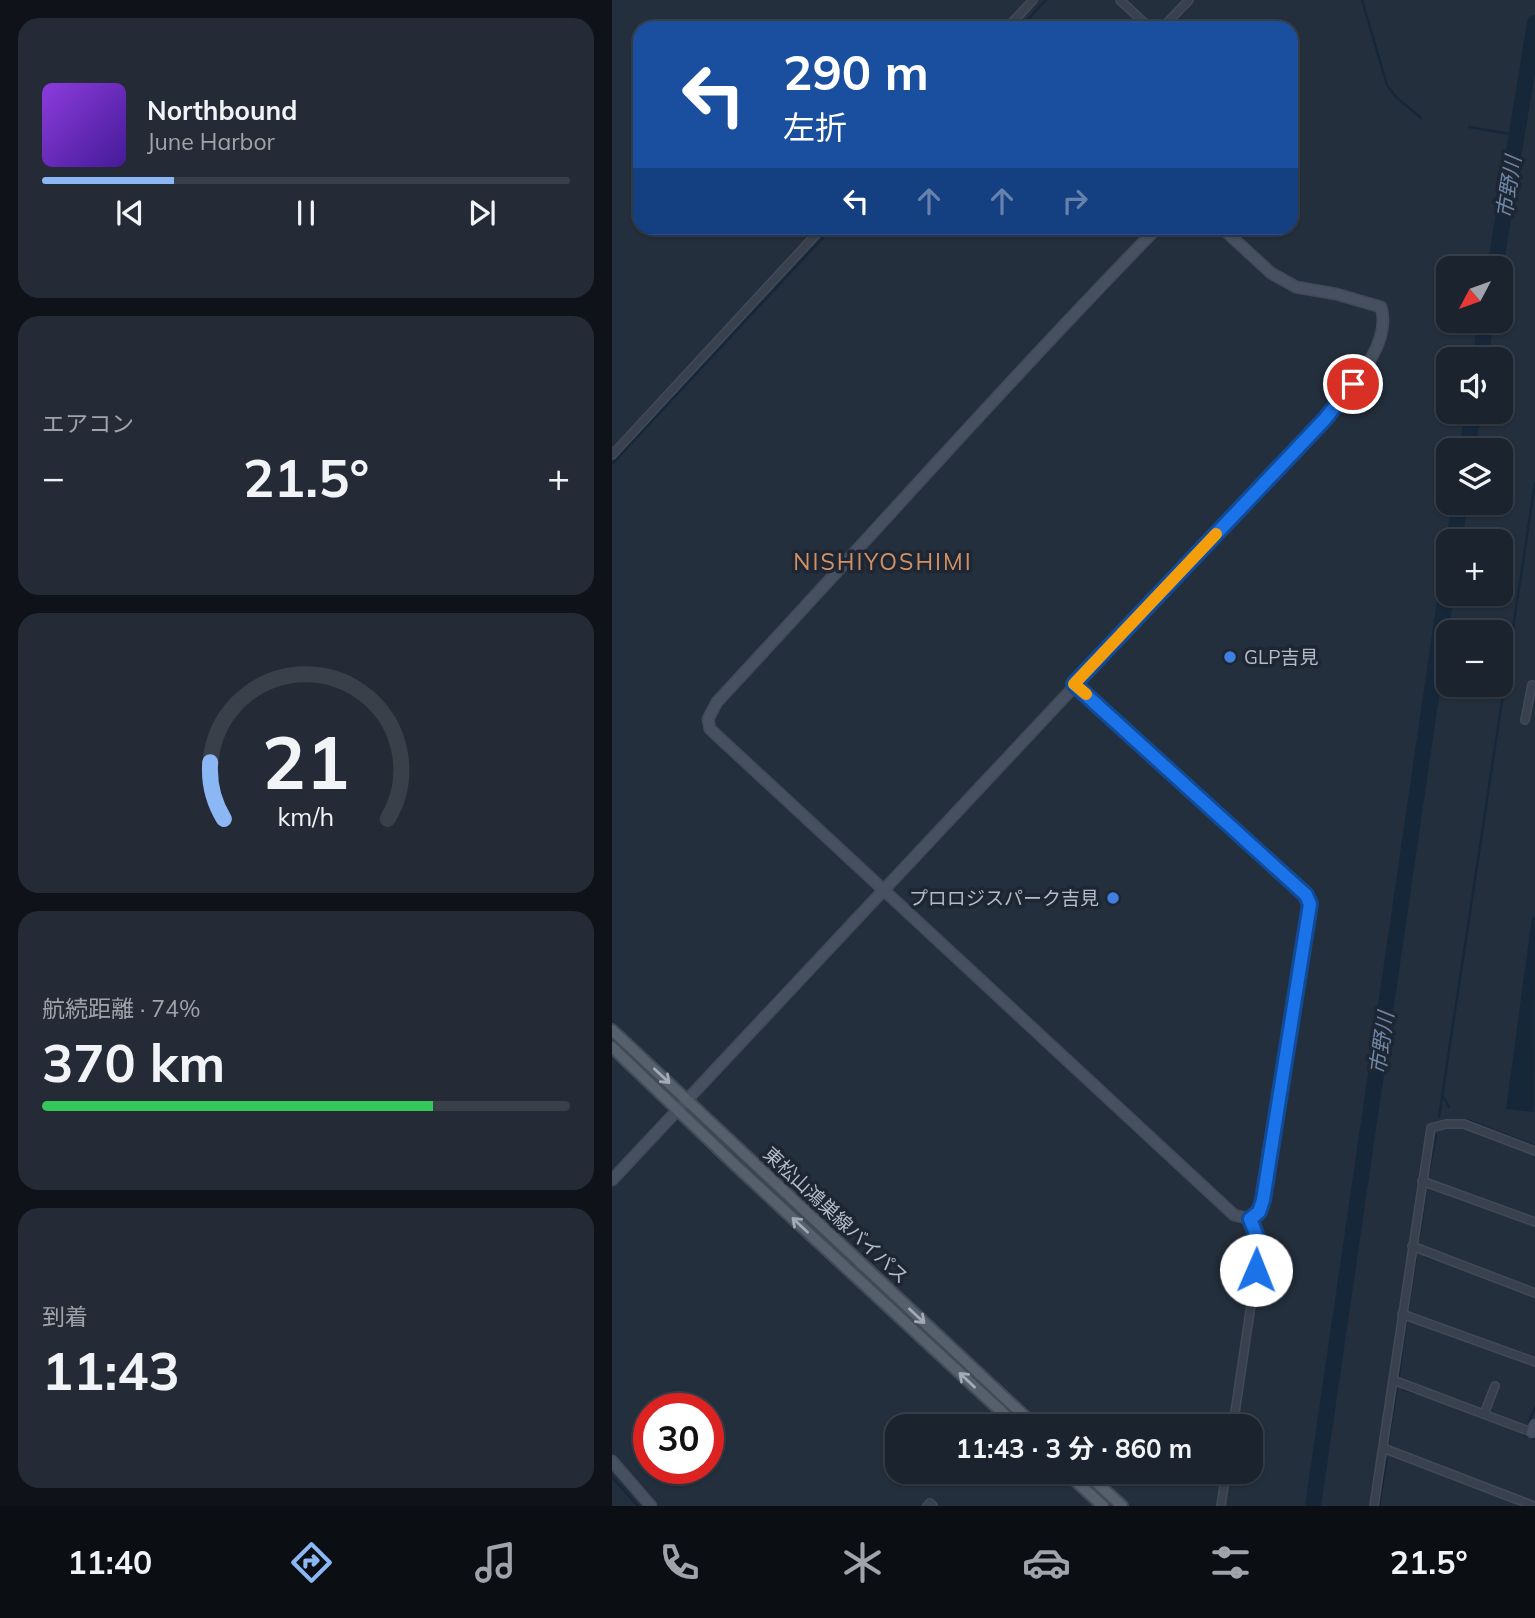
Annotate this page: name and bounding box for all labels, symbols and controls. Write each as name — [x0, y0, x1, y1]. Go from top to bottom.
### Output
text: 290 m — [783, 41, 929, 102]
icon: left — [668, 49, 759, 140]
text: Northbound — [147, 94, 297, 127]
text: 左折 — [783, 107, 847, 147]
text: June Harbor — [147, 127, 275, 156]
water label: 市野川 — [1490, 152, 1526, 220]
icon: left — [837, 182, 875, 220]
icon: ahead — [910, 182, 948, 220]
icon: ahead — [983, 182, 1021, 220]
icon: right — [1056, 182, 1094, 220]
icon: previous — [111, 194, 149, 232]
icon: pause — [287, 194, 325, 232]
icon: next — [463, 194, 501, 232]
north arrow — [1436, 256, 1513, 332]
map controls — [1436, 256, 1513, 697]
button: sound — [1436, 347, 1513, 424]
pin — [1323, 354, 1383, 414]
icon: arrive — [1334, 365, 1372, 403]
text: エアコン — [42, 409, 134, 438]
button: layers — [1436, 438, 1513, 515]
text: 21.5° — [243, 445, 369, 510]
text: − — [42, 453, 65, 501]
text: + — [547, 453, 570, 501]
button: + — [1436, 529, 1513, 606]
district label: NISHIYOSHIMI — [793, 547, 973, 576]
button: − — [1436, 620, 1513, 697]
place label: GLP吉見 — [1244, 645, 1319, 669]
marker: GLP吉見 — [1222, 649, 1238, 665]
text: 21 — [262, 716, 350, 807]
text: km/h — [278, 801, 334, 832]
place label: プロロジスパーク吉見 — [909, 886, 1099, 910]
marker: プロロジスパーク吉見 — [1105, 890, 1121, 906]
text: 航続距離 · 74% — [42, 994, 200, 1023]
water label: 市野川 — [1364, 1008, 1399, 1076]
text: 370 km — [42, 1030, 225, 1095]
one-way arrow — [653, 1068, 670, 1085]
street label: 東松山鴻巣線バイパス — [758, 1142, 914, 1288]
one-way arrow — [792, 1217, 809, 1234]
position arrow — [1219, 1233, 1293, 1307]
text: 到着 — [42, 1302, 88, 1331]
one-way arrow — [908, 1308, 925, 1325]
text: 11:43 — [42, 1338, 180, 1403]
one-way arrow — [958, 1372, 976, 1388]
speed limit sign: 30 — [633, 1393, 724, 1484]
text: 11:43 · 3 分 · 860 m — [956, 1432, 1192, 1465]
icon: directions — [287, 1538, 336, 1587]
icon: music — [471, 1538, 520, 1587]
icon: phone — [655, 1538, 704, 1587]
icon: climate — [838, 1538, 887, 1587]
icon: car — [1022, 1538, 1071, 1587]
icon: filters — [1206, 1538, 1255, 1587]
text: 11:40 — [67, 1542, 152, 1582]
text: 21.5° — [1390, 1542, 1468, 1582]

